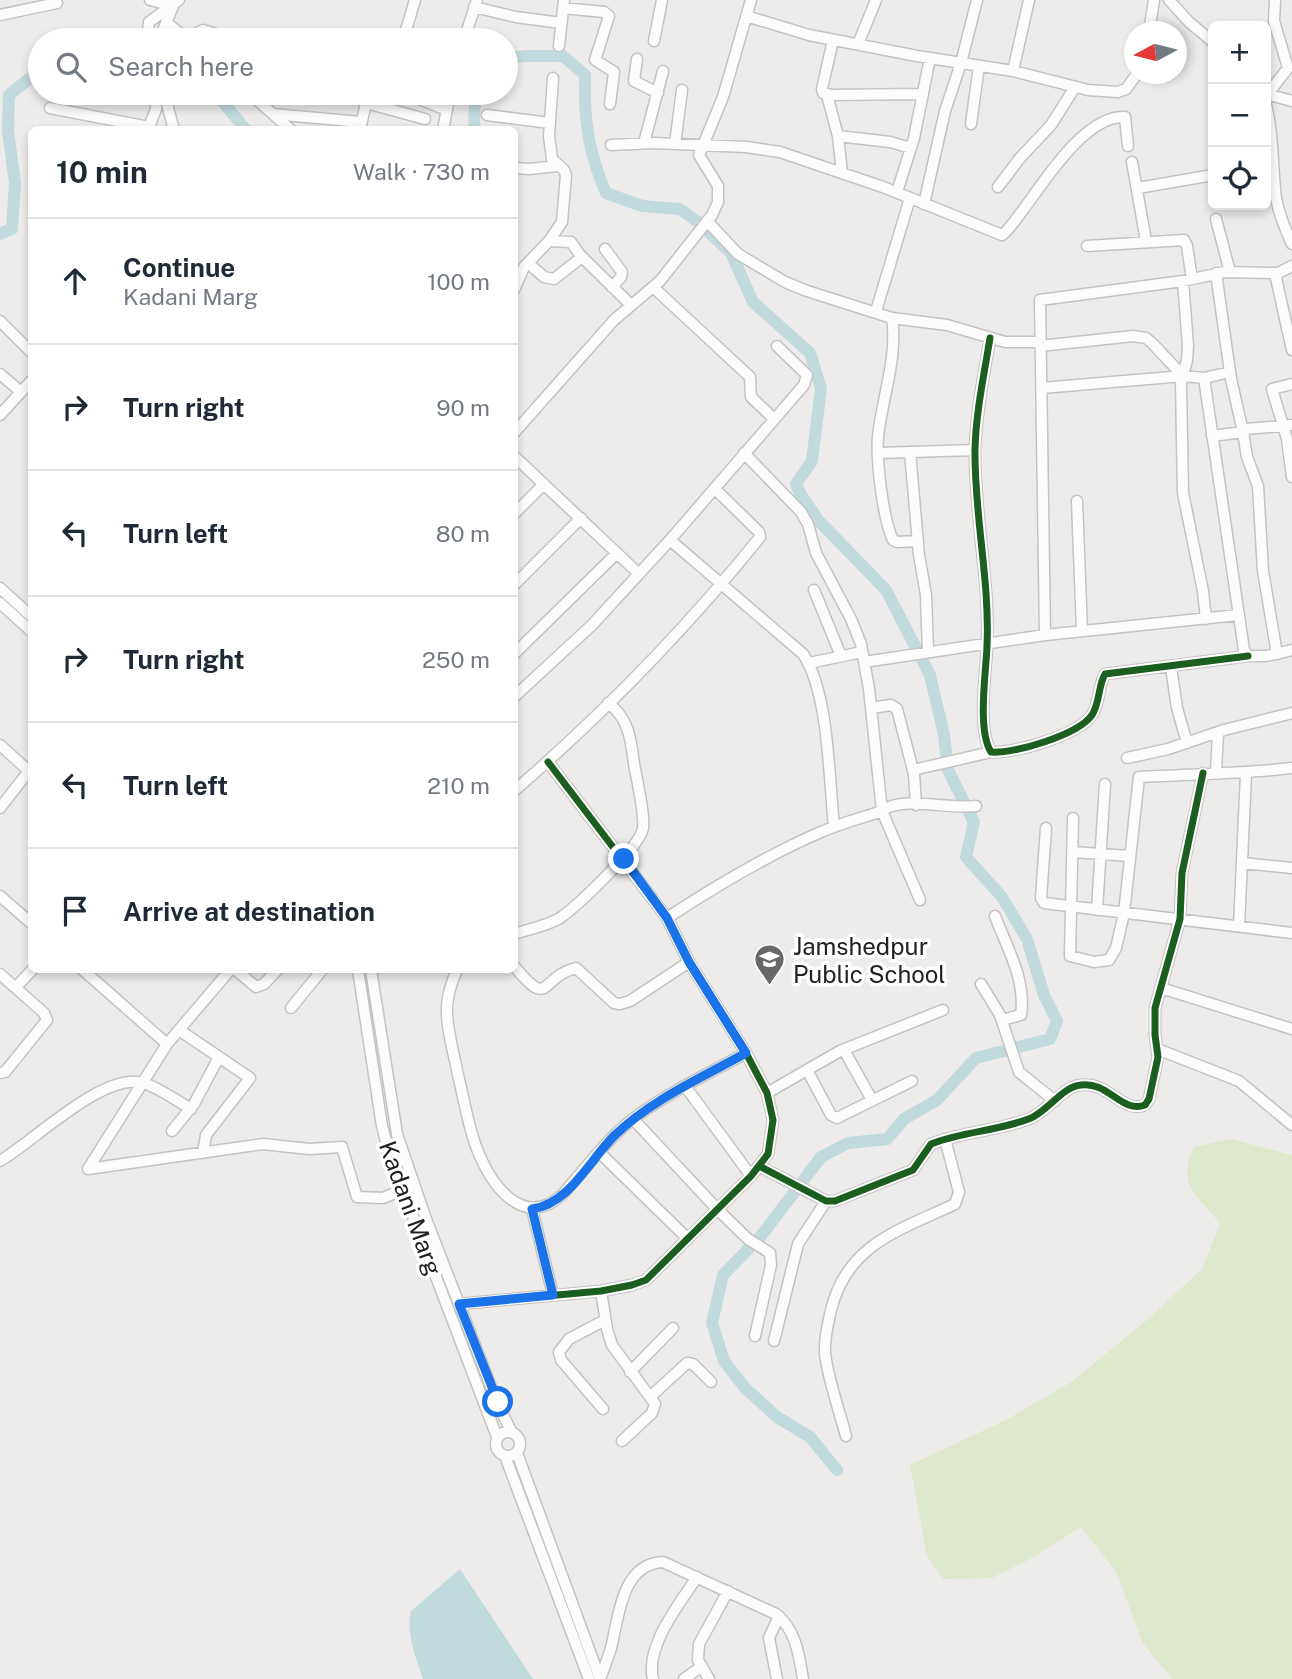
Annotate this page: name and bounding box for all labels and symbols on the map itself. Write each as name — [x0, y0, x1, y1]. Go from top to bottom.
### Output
north arrow — [1124, 21, 1187, 84]
route end — [608, 843, 639, 874]
place label: Jamshedpur Public School — [793, 932, 946, 988]
school or university icon: Jamshedpur Public School — [753, 943, 787, 987]
street label: Kadani Marg — [374, 1137, 448, 1279]
route start — [482, 1386, 513, 1417]

